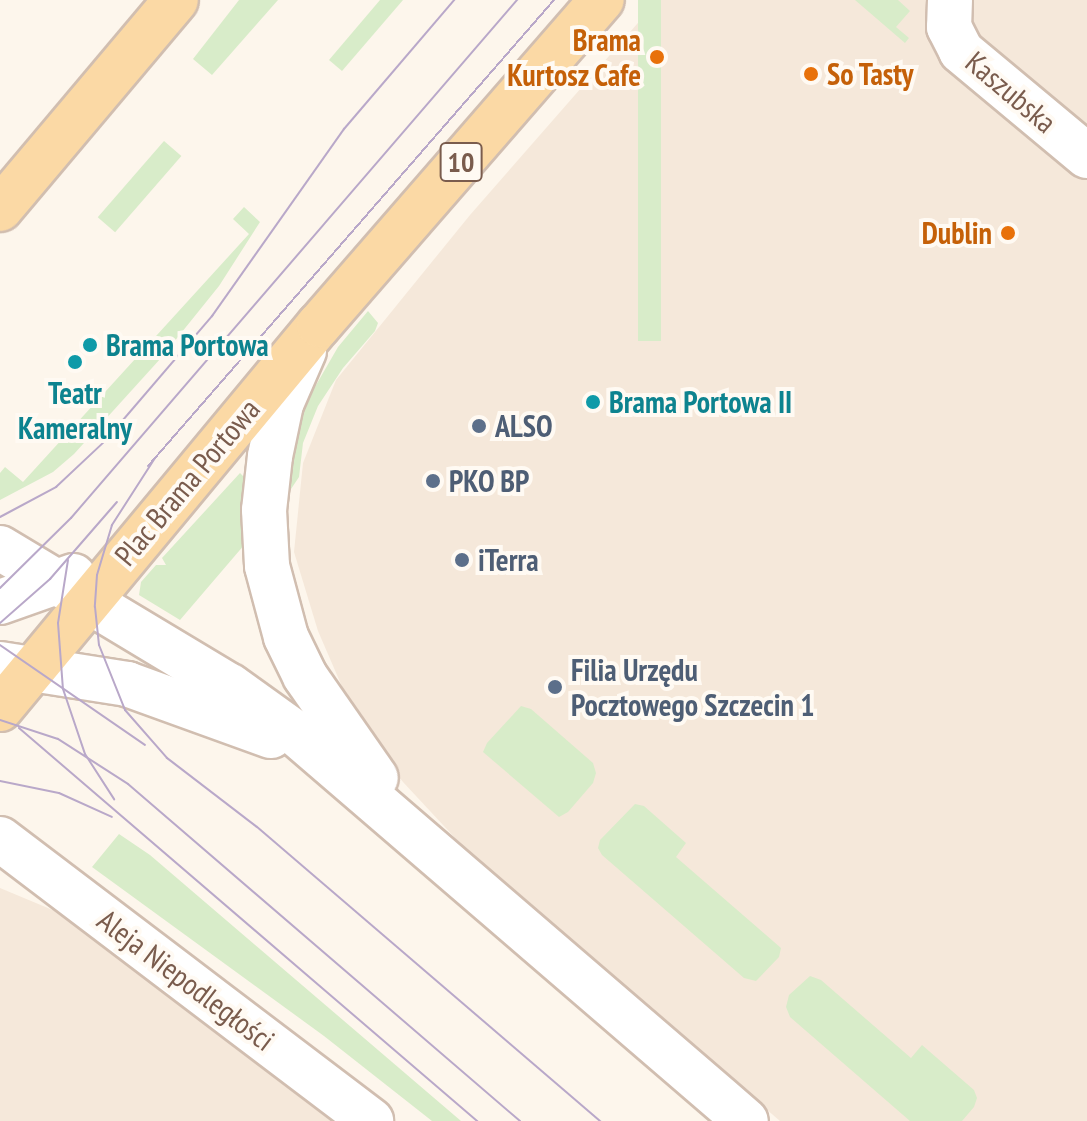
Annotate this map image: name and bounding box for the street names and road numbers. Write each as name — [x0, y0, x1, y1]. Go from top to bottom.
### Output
street label: Kaszubska — [958, 44, 1064, 140]
road number: 10 — [439, 138, 483, 186]
street label: Plac Brama Portowa — [107, 391, 267, 573]
street label: Aleja Niepodległości — [91, 902, 281, 1058]

